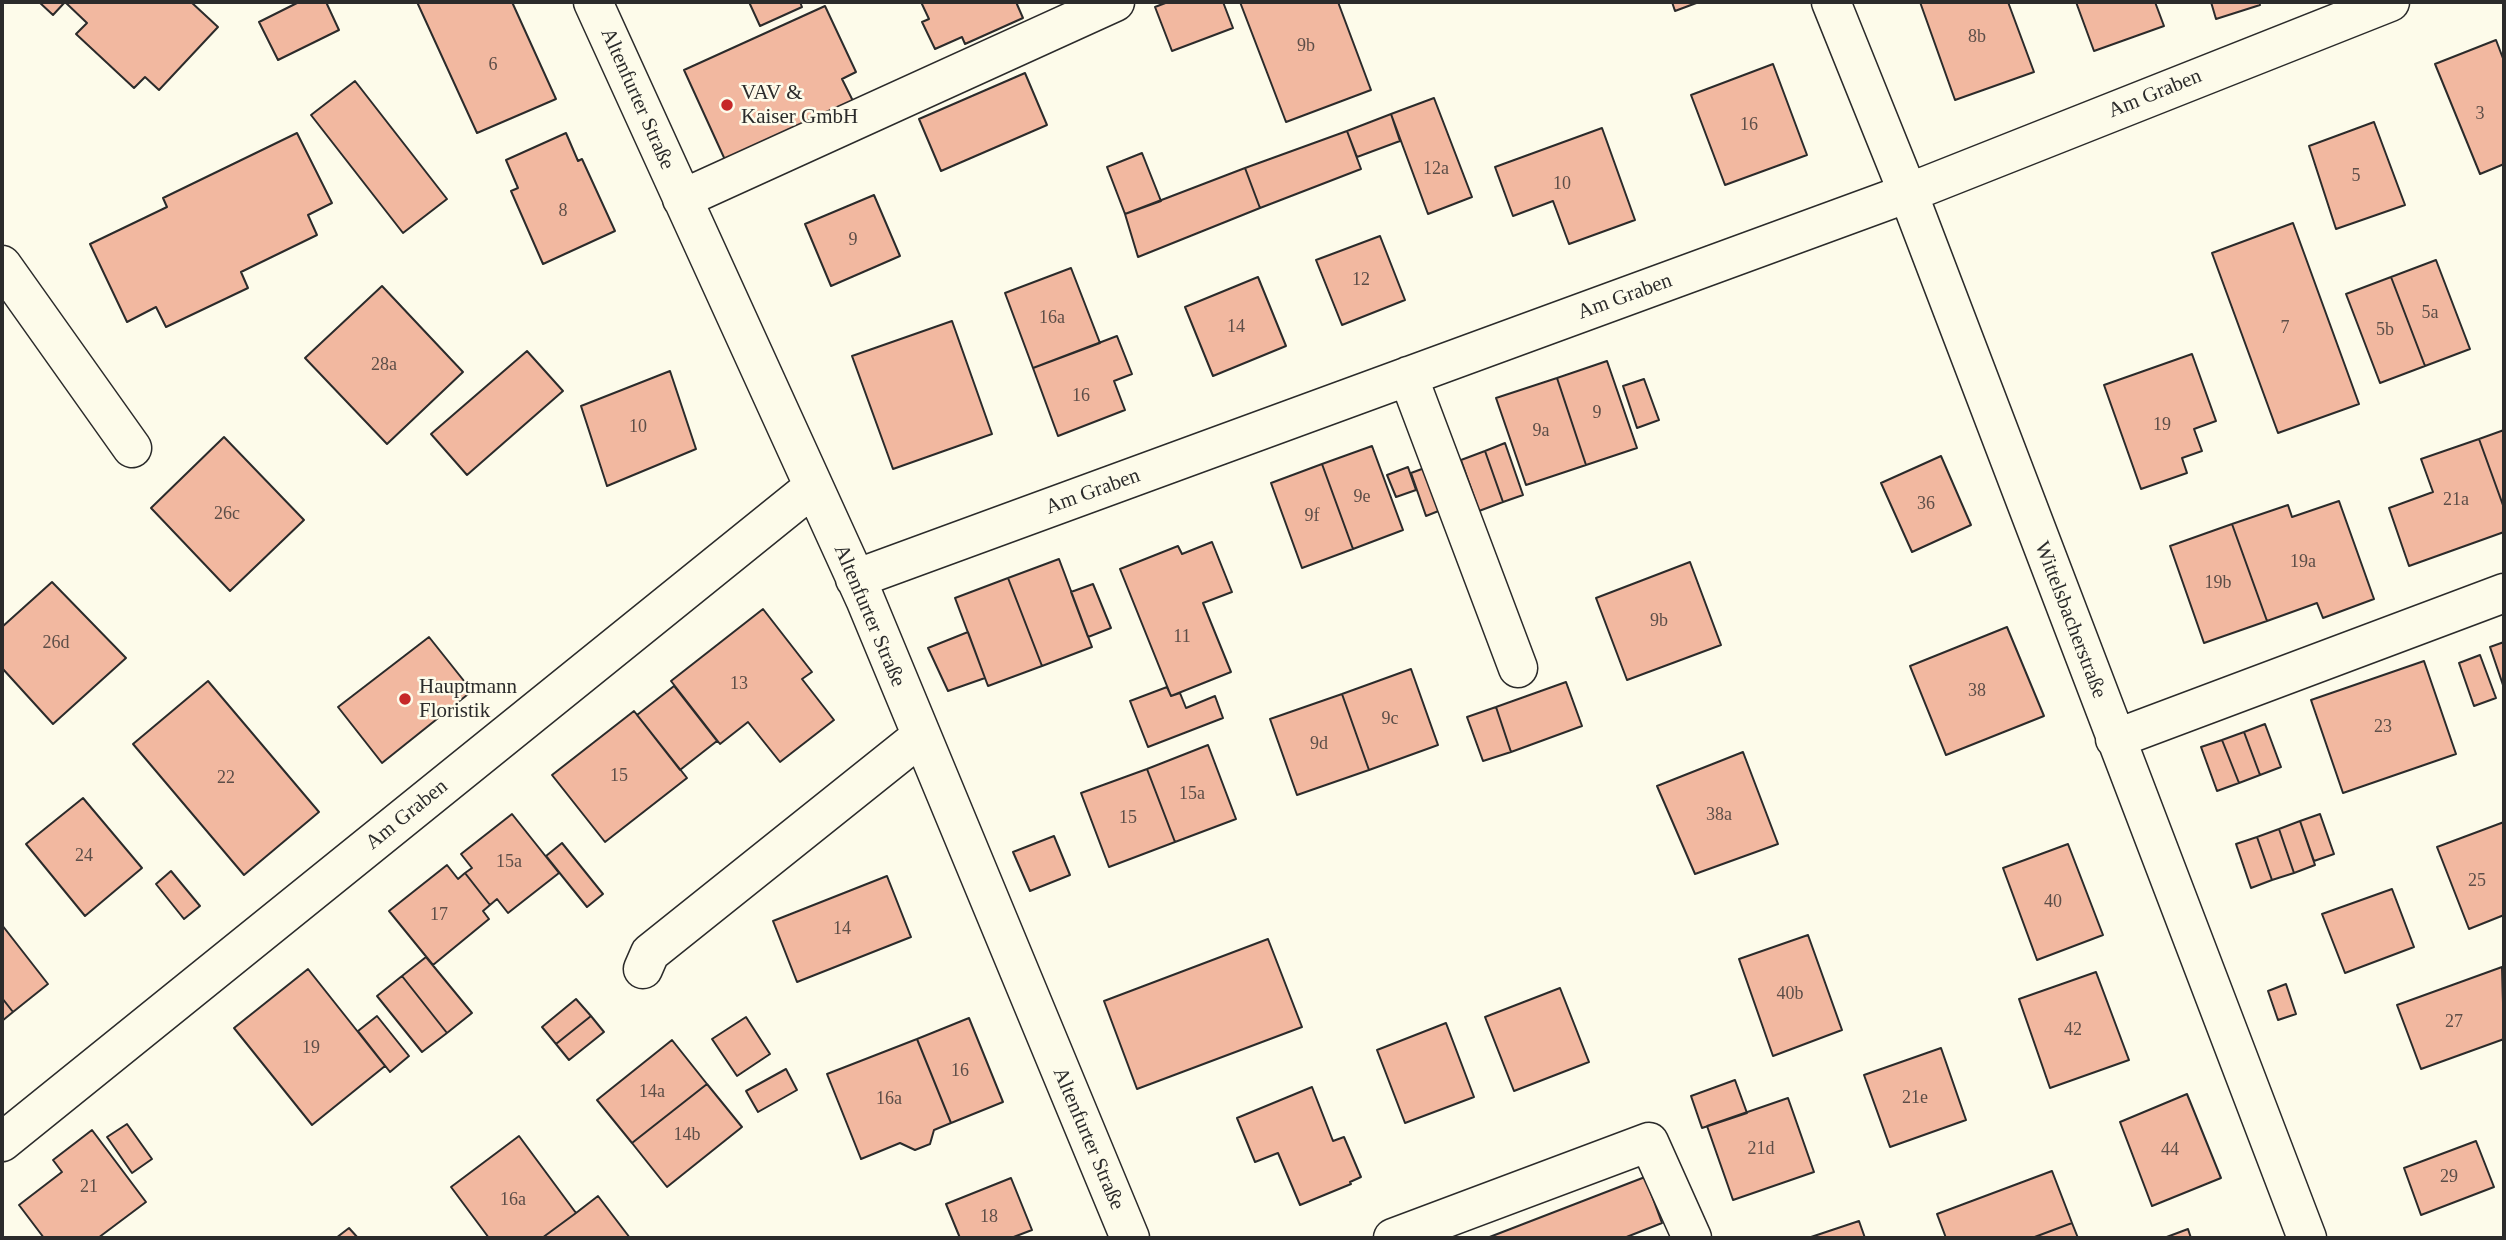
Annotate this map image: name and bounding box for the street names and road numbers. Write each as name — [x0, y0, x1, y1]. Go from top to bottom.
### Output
street label: Altenfurter Straße — [595, 24, 679, 174]
street label: Am Graben — [2105, 64, 2205, 124]
street label: Am Graben — [1574, 268, 1676, 326]
street label: Am Graben — [1042, 463, 1144, 521]
street label: Wittelsbacherstraße — [2029, 538, 2111, 702]
street label: Altenfurter Straße — [828, 541, 910, 691]
street label: Am Graben — [361, 774, 453, 856]
street label: Altenfurter Straße — [1047, 1064, 1129, 1214]

